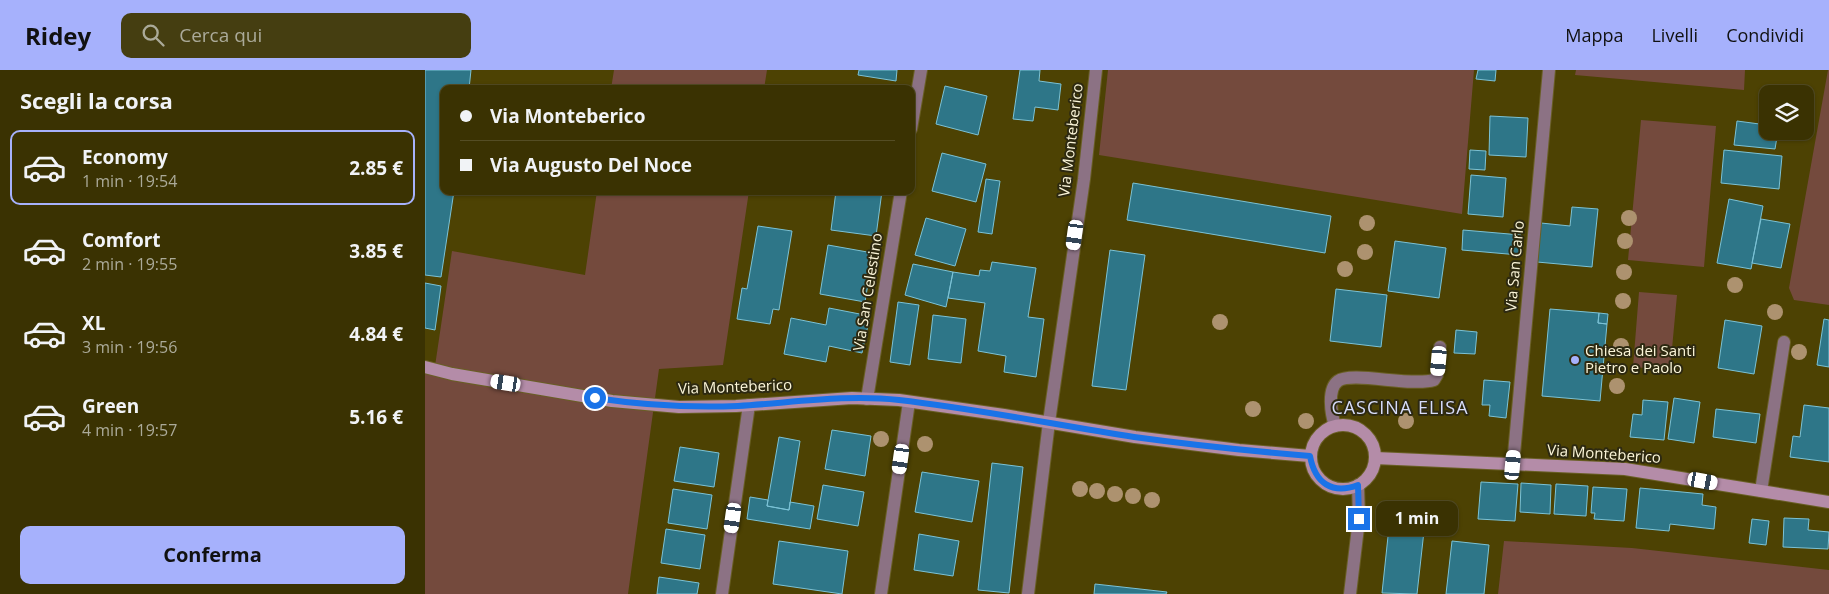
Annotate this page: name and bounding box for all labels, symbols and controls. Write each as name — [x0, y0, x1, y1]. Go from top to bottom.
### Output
search box — [121, 13, 471, 58]
text: Ridey — [25, 19, 91, 52]
icon: search — [139, 21, 167, 49]
text: Cerca qui — [179, 22, 262, 48]
text: Mappa — [1565, 23, 1623, 47]
text: Livelli — [1651, 23, 1698, 47]
text: Condividi — [1726, 23, 1804, 47]
street label: Via Monteberico — [1053, 82, 1087, 198]
text: Scegli la corsa — [20, 85, 173, 115]
map controls — [1759, 85, 1814, 140]
button: layers — [1759, 85, 1814, 140]
text: Via Monteberico — [490, 103, 645, 129]
text: Economy — [82, 144, 168, 170]
icon: car — [22, 145, 67, 190]
text: Via Augusto Del Noce — [490, 152, 692, 178]
text: 2.85 € — [349, 155, 403, 181]
text: 1 min · 19:54 — [82, 170, 177, 192]
car — [1065, 219, 1084, 251]
street label: Via San Carlo — [1500, 220, 1528, 312]
text: Comfort — [82, 227, 161, 253]
icon: car — [22, 228, 67, 273]
street label: Via San Celestino — [848, 231, 886, 352]
text: 3.85 € — [349, 238, 403, 264]
text: 2 min · 19:55 — [82, 253, 177, 275]
text: XL — [82, 310, 105, 336]
icon: car — [22, 311, 67, 356]
text: 4.84 € — [349, 321, 403, 347]
text: 3 min · 19:56 — [82, 336, 177, 358]
place label: Chiesa dei Santi Pietro e Paolo — [1585, 340, 1695, 377]
car — [1430, 345, 1447, 377]
marker: Chiesa dei Santi Pietro e Paolo — [1569, 354, 1581, 366]
car — [490, 373, 521, 393]
street label: Via Monteberico — [678, 374, 792, 398]
route start — [584, 387, 606, 409]
text: Green — [82, 393, 139, 419]
icon: car — [22, 394, 67, 439]
district label: CASCINA ELISA — [1331, 395, 1469, 419]
text: 5.16 € — [349, 404, 403, 430]
text: 4 min · 19:57 — [82, 419, 177, 441]
street label: Via Monteberico — [1546, 439, 1662, 467]
car — [891, 443, 910, 475]
car — [1504, 449, 1521, 481]
car — [1686, 471, 1719, 491]
car — [723, 502, 742, 534]
callout: 1 min — [1377, 502, 1459, 536]
text: 1 min — [1395, 507, 1439, 529]
route end — [1348, 508, 1370, 530]
button: Conferma — [20, 526, 405, 584]

